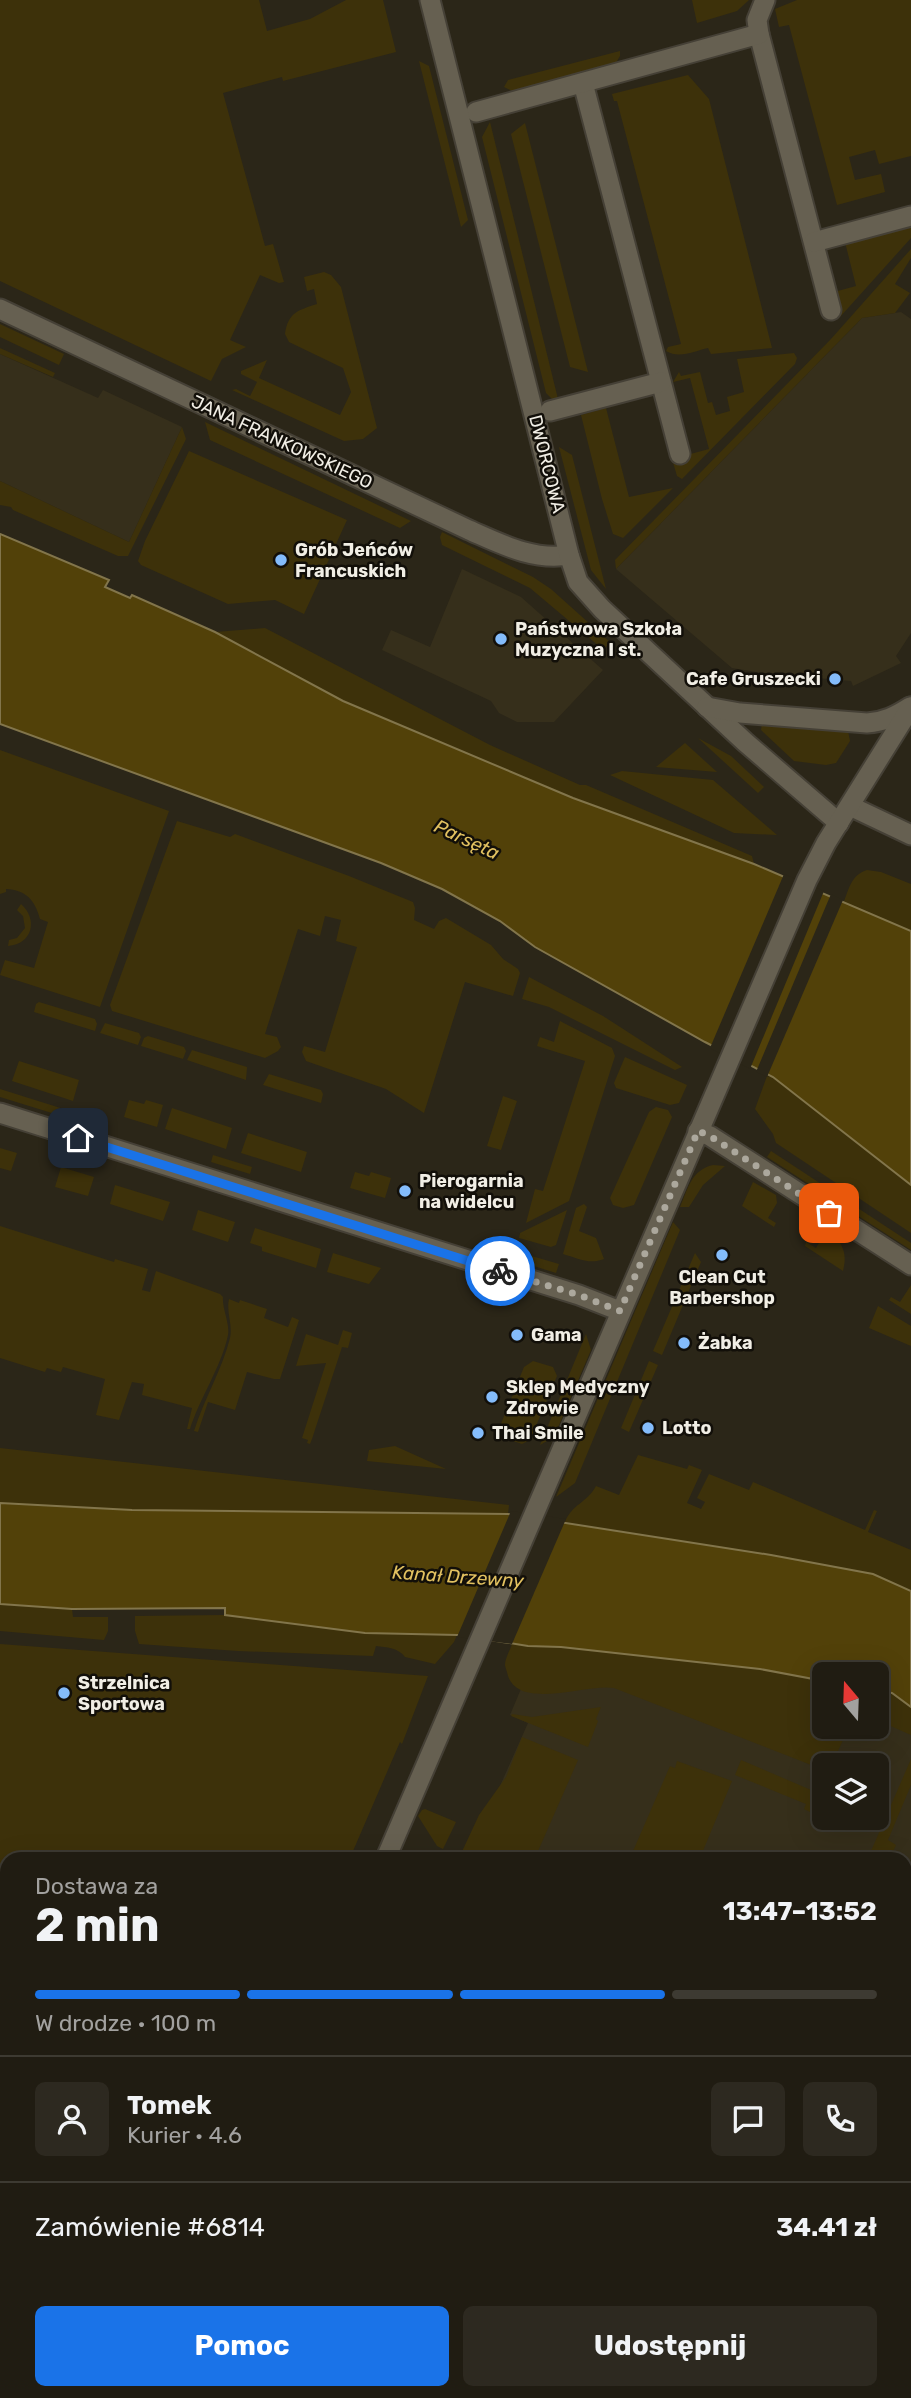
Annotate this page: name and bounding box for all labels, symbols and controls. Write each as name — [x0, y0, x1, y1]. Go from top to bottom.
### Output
street label: JANA FRANKOWSKIEGO — [188, 390, 376, 494]
street label: DWORCOWA — [524, 413, 570, 515]
place label: Grób Jeńców Francuskich — [295, 539, 413, 582]
marker: Grób Jeńców Francuskich — [273, 552, 289, 568]
place label: Państwowa Szkoła Muzyczna I st. — [515, 618, 682, 661]
marker: Państwowa Szkoła Muzyczna I st. — [493, 631, 509, 647]
place label: Cafe Gruszecki — [686, 668, 821, 690]
marker: Cafe Gruszecki — [827, 671, 843, 687]
water label: Parsęta — [431, 814, 503, 865]
pin — [48, 1108, 108, 1168]
icon: home — [59, 1119, 97, 1157]
place label: Pierogarnia na widelcu — [419, 1170, 524, 1213]
marker: Pierogarnia na widelcu — [397, 1183, 413, 1199]
pin — [799, 1183, 859, 1243]
icon: bag — [810, 1194, 848, 1232]
courier — [465, 1236, 535, 1306]
marker: Clean Cut Barbershop — [714, 1247, 730, 1263]
icon: bike — [481, 1252, 519, 1290]
place label: Clean Cut Barbershop — [669, 1266, 775, 1309]
place label: Gama — [531, 1324, 582, 1346]
marker: Gama — [509, 1327, 525, 1343]
place label: Żabka — [698, 1332, 753, 1354]
marker: Żabka — [676, 1335, 692, 1351]
place label: Sklep Medyczny Zdrowie — [506, 1376, 650, 1419]
marker: Sklep Medyczny Zdrowie — [484, 1389, 500, 1405]
place label: Lotto — [662, 1417, 711, 1439]
marker: Lotto — [640, 1420, 656, 1436]
place label: Thai Smile — [492, 1422, 584, 1444]
marker: Thai Smile — [470, 1425, 486, 1441]
water label: Kanał Drzewny — [391, 1560, 525, 1593]
north arrow — [812, 1662, 889, 1740]
map controls — [812, 1662, 889, 1830]
place label: Strzelnica Sportowa — [78, 1672, 170, 1715]
marker: Strzelnica Sportowa — [56, 1685, 72, 1701]
button: layers — [812, 1753, 889, 1830]
text: Dostawa za — [35, 1872, 158, 1900]
text: 13:47–13:52 — [723, 1896, 877, 1927]
text: 2 min — [35, 1898, 160, 1953]
text: W drodze · 100 m — [35, 2009, 216, 2037]
button: person — [35, 2082, 109, 2156]
button: chat — [711, 2082, 785, 2156]
button: phone — [803, 2082, 877, 2156]
text: Tomek — [127, 2090, 211, 2121]
text: Kurier · 4.6 — [127, 2121, 242, 2149]
text: Zamówienie #6814 — [35, 2212, 265, 2243]
text: 34.41 zł — [776, 2212, 877, 2243]
button: Pomoc — [35, 2306, 449, 2386]
button: Udostępnij — [463, 2306, 877, 2386]

